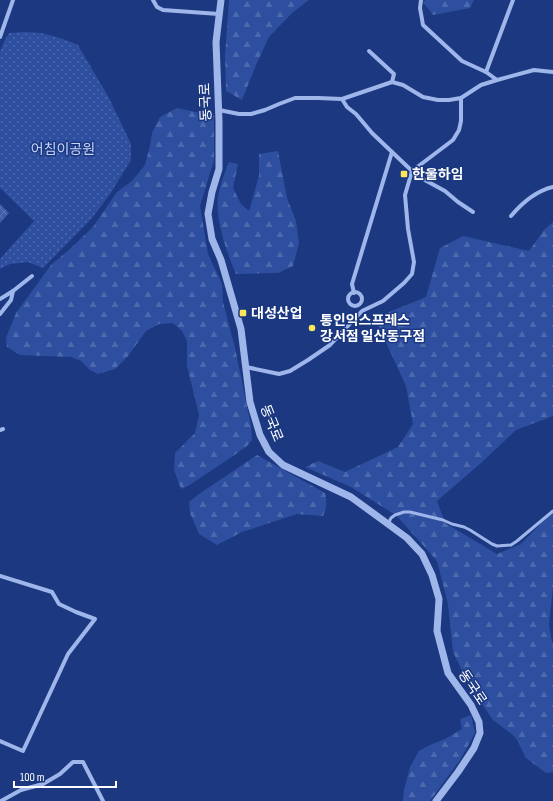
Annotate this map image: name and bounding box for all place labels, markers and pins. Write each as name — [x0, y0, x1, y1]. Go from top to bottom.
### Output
place label: 한울하임 — [412, 166, 464, 183]
marker: 한울하임 — [399, 169, 409, 179]
place label: 대성산업 — [251, 305, 303, 322]
marker: 대성산업 — [238, 308, 248, 318]
place label: 통인익스프레스 강서점 일산동구점 — [320, 312, 425, 345]
marker: 통인익스프레스 강서점 일산동구점 — [307, 323, 317, 333]

